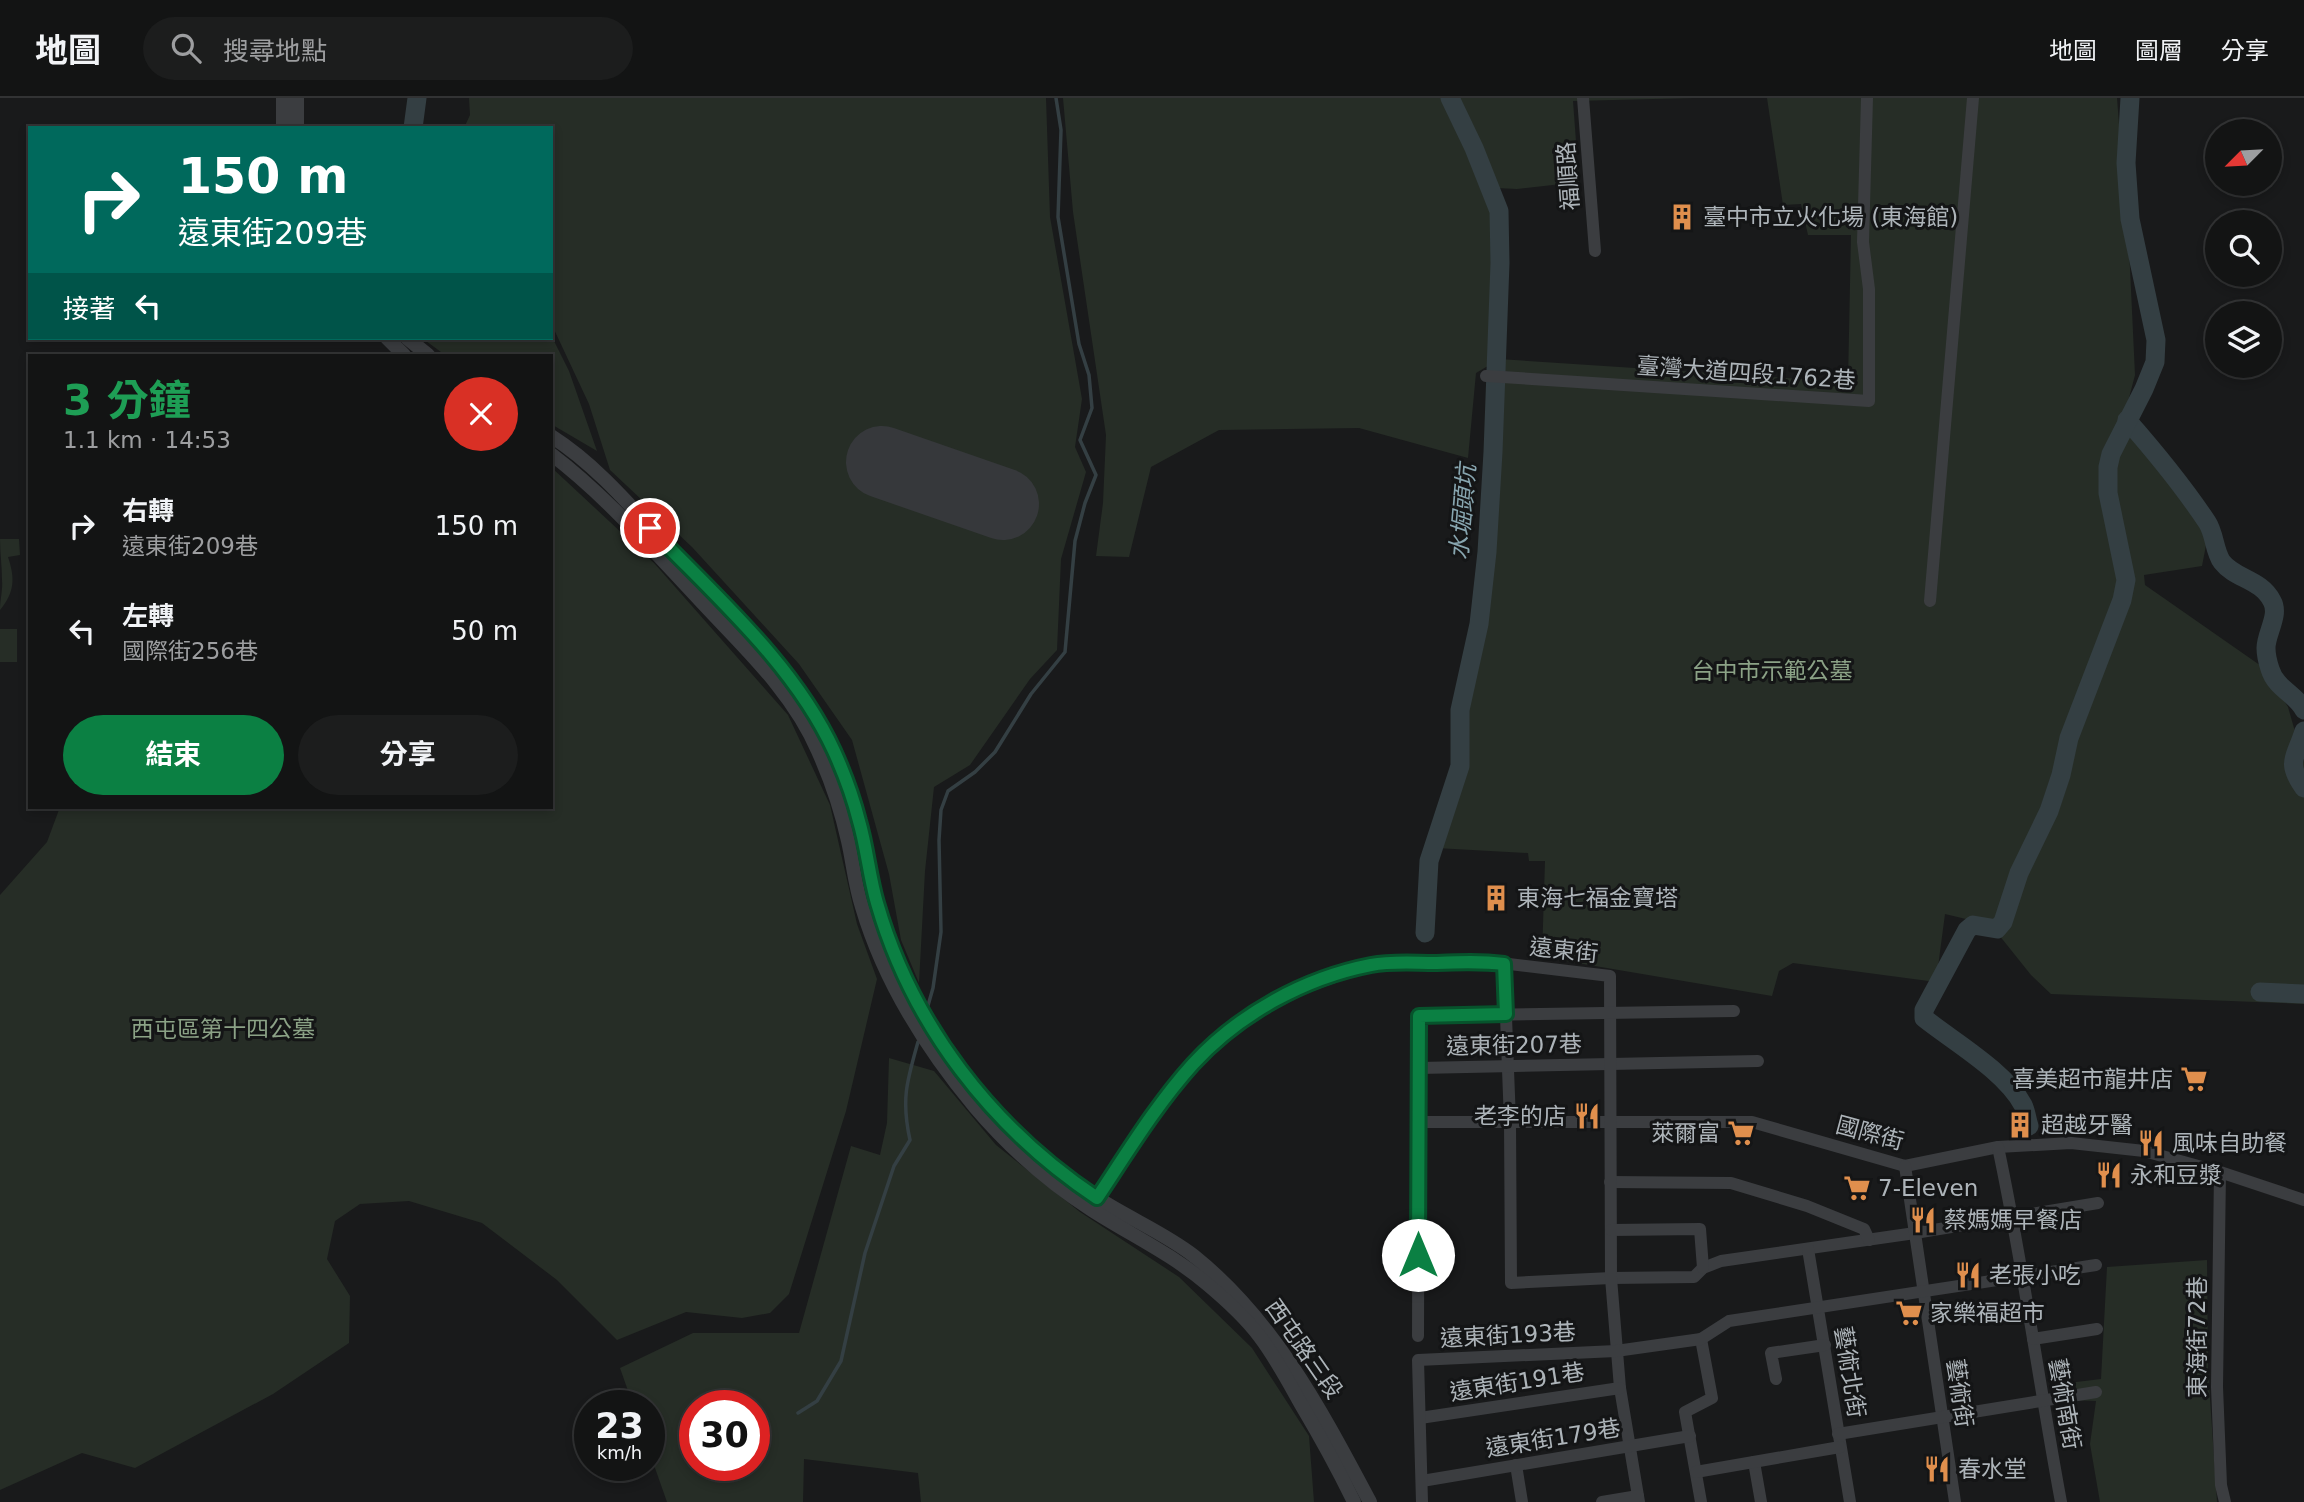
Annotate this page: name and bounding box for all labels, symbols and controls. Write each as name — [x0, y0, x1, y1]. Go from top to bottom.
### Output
search box — [143, 17, 633, 80]
icon: search — [167, 29, 205, 67]
text: 地圖 — [35, 31, 101, 70]
text: 搜尋地點 — [223, 36, 327, 66]
text: 地圖 — [2049, 37, 2097, 65]
text: 圖層 — [2135, 37, 2183, 65]
text: 分享 — [2221, 37, 2269, 65]
north arrow — [2205, 119, 2282, 196]
map controls — [2205, 119, 2282, 378]
street label: 福順路 — [1553, 141, 1583, 211]
text: 150 m — [178, 148, 348, 205]
icon: right — [63, 154, 154, 245]
building icon: 臺中市立火化場 (東海館) — [1667, 202, 1697, 232]
place label: 臺中市立火化場 (東海館) — [1703, 204, 1958, 230]
button: search — [2205, 210, 2282, 287]
text: 遠東街209巷 — [178, 214, 367, 252]
icon: left — [129, 287, 167, 325]
text: 接著 — [63, 294, 115, 324]
button: layers — [2205, 301, 2282, 378]
street label: 臺灣大道四段1762巷 — [1636, 352, 1856, 394]
text: 3 分鐘 — [63, 376, 191, 425]
button: close — [444, 377, 518, 451]
text: 1.1 km · 14:53 — [63, 427, 231, 453]
water label: 水堀頭坑 — [1445, 460, 1481, 561]
text: 右轉 — [122, 496, 174, 526]
pin — [620, 498, 680, 558]
icon: right — [63, 507, 101, 545]
icon: arrive — [631, 509, 669, 547]
text: 150 m — [435, 511, 518, 541]
text: 遠東街209巷 — [122, 533, 258, 559]
text: 左轉 — [122, 601, 174, 631]
icon: left — [63, 612, 101, 650]
text: 50 m — [451, 616, 518, 646]
text: 國際街256巷 — [122, 638, 258, 664]
park label: 台中市示範公墓 — [1692, 658, 1853, 684]
button: 結束 — [63, 715, 284, 795]
button: 分享 — [298, 715, 518, 795]
building icon: 東海七福金寶塔 — [1481, 883, 1511, 913]
place label: 東海七福金寶塔 — [1517, 885, 1678, 911]
street label: 遠東街 — [1528, 933, 1600, 967]
park label: 西屯區第十四公墓 — [131, 1016, 315, 1042]
street label: 遠東街207巷 — [1446, 1031, 1582, 1059]
supermarket icon: 喜美超市龍井店 — [2179, 1064, 2209, 1094]
place label: 喜美超市龍井店 — [2012, 1066, 2173, 1092]
restaurant icon: 老李的店 — [1572, 1101, 1602, 1131]
place label: 老李的店 — [1474, 1103, 1566, 1129]
building icon: 超越牙醫 — [2005, 1110, 2035, 1140]
street label: 國際街 — [1833, 1112, 1907, 1154]
place label: 超越牙醫 — [2041, 1112, 2133, 1138]
supermarket icon: 萊爾富 — [1726, 1118, 1756, 1148]
place label: 萊爾富 — [1651, 1120, 1720, 1146]
restaurant icon: 風味自助餐 — [2136, 1128, 2166, 1158]
place label: 風味自助餐 — [2172, 1130, 2287, 1156]
restaurant icon: 永和豆漿 — [2094, 1160, 2124, 1190]
place label: 永和豆漿 — [2130, 1162, 2222, 1188]
supermarket icon: 7-Eleven — [1842, 1173, 1872, 1203]
place label: 7-Eleven — [1878, 1175, 1978, 1201]
restaurant icon: 蔡媽媽早餐店 — [1908, 1205, 1938, 1235]
place label: 蔡媽媽早餐店 — [1944, 1207, 2082, 1233]
position arrow — [1381, 1218, 1455, 1292]
restaurant icon: 老張小吃 — [1953, 1260, 1983, 1290]
place label: 老張小吃 — [1989, 1262, 2081, 1288]
street label: 東海街72巷 — [2184, 1276, 2210, 1398]
street label: 西屯路三段 — [1260, 1294, 1348, 1404]
supermarket icon: 家樂福超市 — [1894, 1298, 1924, 1328]
place label: 家樂福超市 — [1930, 1300, 2045, 1326]
street label: 遠東街193巷 — [1439, 1318, 1577, 1352]
street label: 藝術北街 — [1830, 1325, 1870, 1419]
street label: 藝術南街 — [2044, 1356, 2086, 1452]
street label: 藝術街 — [1942, 1357, 1978, 1429]
street label: 遠東街191巷 — [1448, 1359, 1586, 1405]
speed limit sign: 30 — [679, 1390, 770, 1481]
text: 23 — [595, 1406, 644, 1446]
street label: 遠東街179巷 — [1484, 1415, 1622, 1461]
text: km/h — [597, 1442, 642, 1463]
restaurant icon: 春水堂 — [1922, 1454, 1952, 1484]
place label: 春水堂 — [1958, 1456, 2027, 1482]

